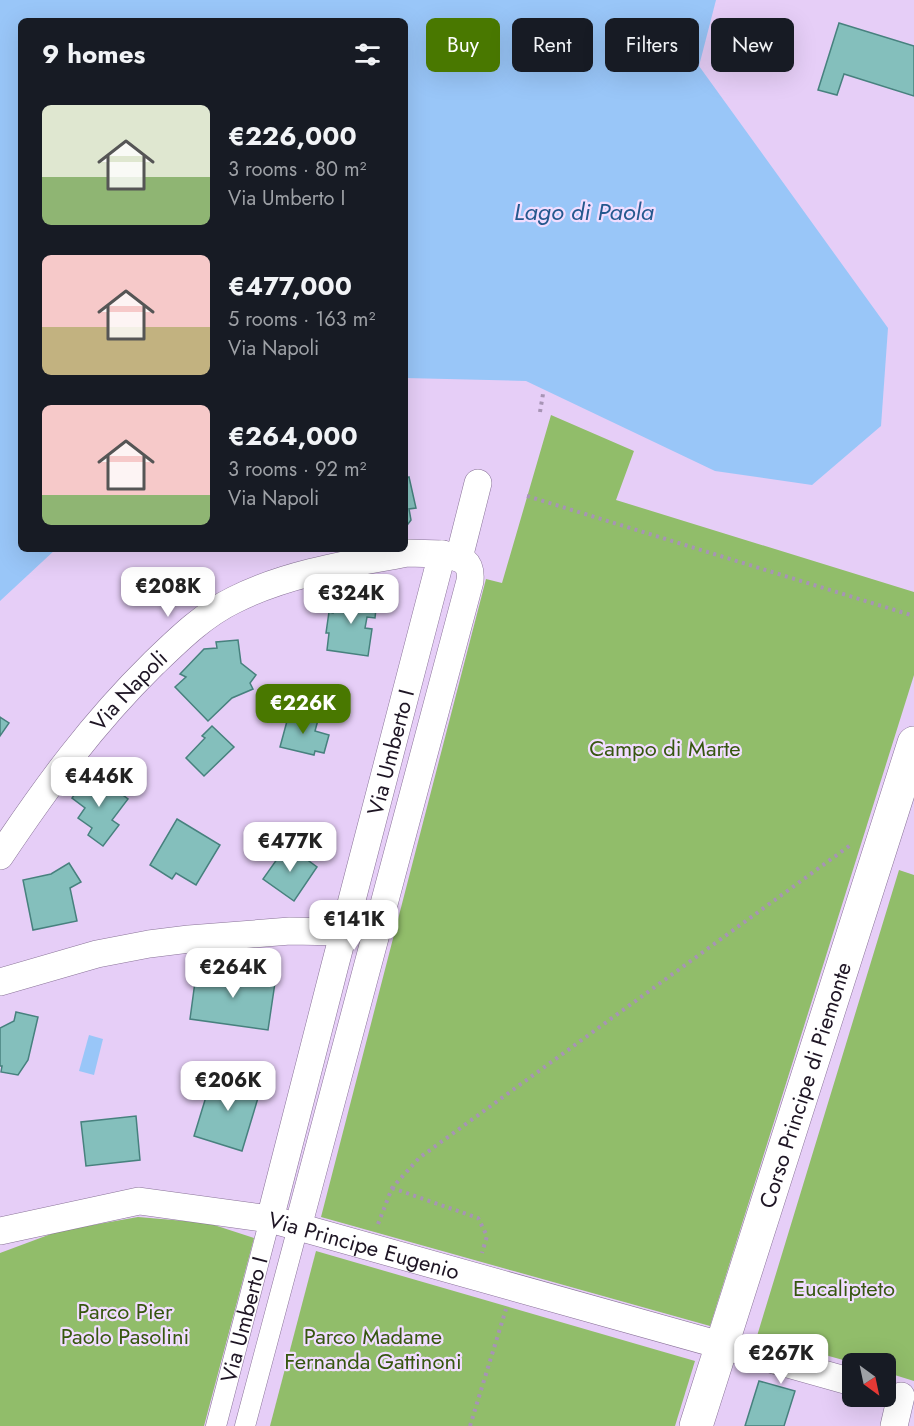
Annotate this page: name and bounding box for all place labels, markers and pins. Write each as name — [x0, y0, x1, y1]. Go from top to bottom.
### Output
pin: €208K — [126, 567, 210, 618]
pin: €324K — [309, 574, 393, 625]
pin: €226K — [261, 684, 345, 735]
pin: €446K — [57, 757, 141, 808]
pin: €477K — [248, 822, 332, 873]
pin: €141K — [312, 900, 396, 951]
pin: €264K — [191, 948, 275, 999]
pin: €206K — [186, 1061, 270, 1112]
pin: €267K — [739, 1334, 823, 1385]

